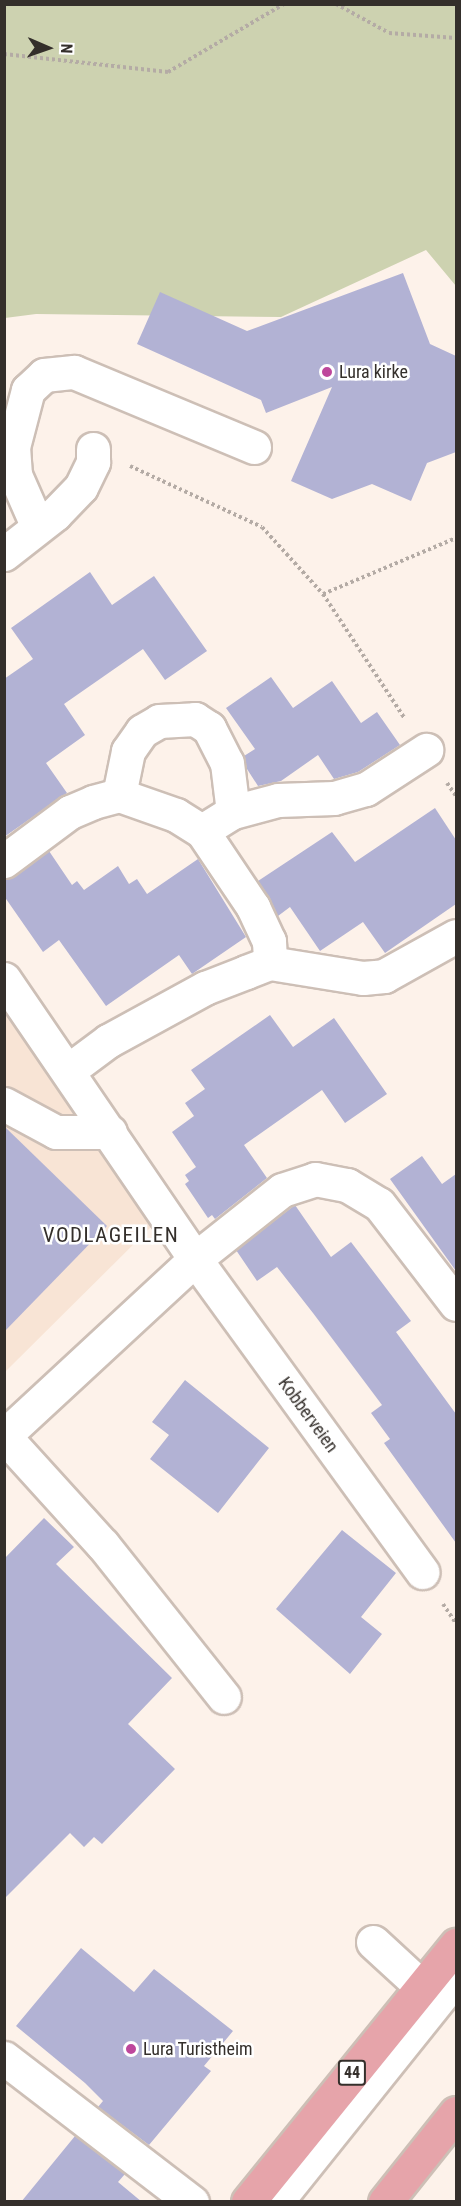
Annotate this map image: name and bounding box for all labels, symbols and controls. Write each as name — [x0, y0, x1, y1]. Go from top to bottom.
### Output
north arrow — [18, 18, 78, 78]
text: N — [57, 43, 76, 54]
place label: Lura kirke — [339, 361, 408, 383]
marker: Lura kirke — [320, 365, 334, 379]
district label: VODLAGEILEN — [43, 1222, 179, 1248]
street label: Kobberveien — [273, 1373, 343, 1457]
place label: Lura Turistheim — [143, 2038, 253, 2060]
marker: Lura Turistheim — [124, 2042, 138, 2056]
road number: 44 — [337, 2060, 367, 2086]

